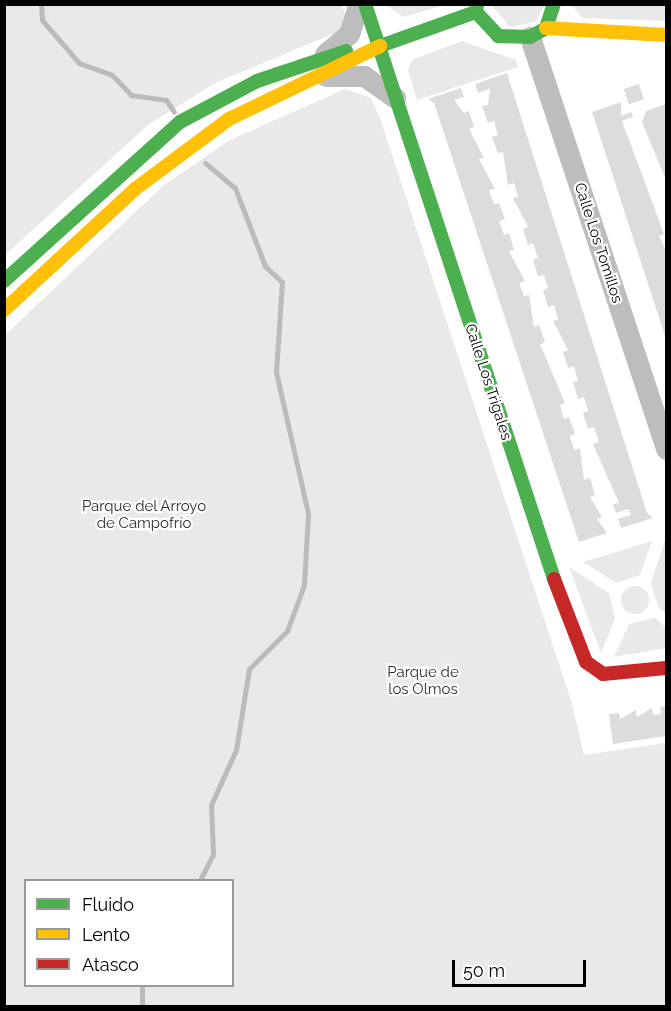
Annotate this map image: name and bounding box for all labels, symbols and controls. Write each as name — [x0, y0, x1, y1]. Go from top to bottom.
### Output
street label: Calle Los Tomillos — [570, 180, 626, 306]
street label: Calle Los Trigales — [461, 321, 515, 443]
park label: Parque del Arroyo de Campofrío — [81, 497, 207, 532]
park label: Parque de los Olmos — [387, 663, 459, 698]
legend — [24, 879, 234, 987]
text: Fluido — [82, 894, 134, 915]
text: Lento — [82, 924, 130, 945]
scale bar — [455, 948, 588, 986]
text: Atasco — [82, 954, 139, 975]
text: 50 m — [463, 960, 505, 981]

